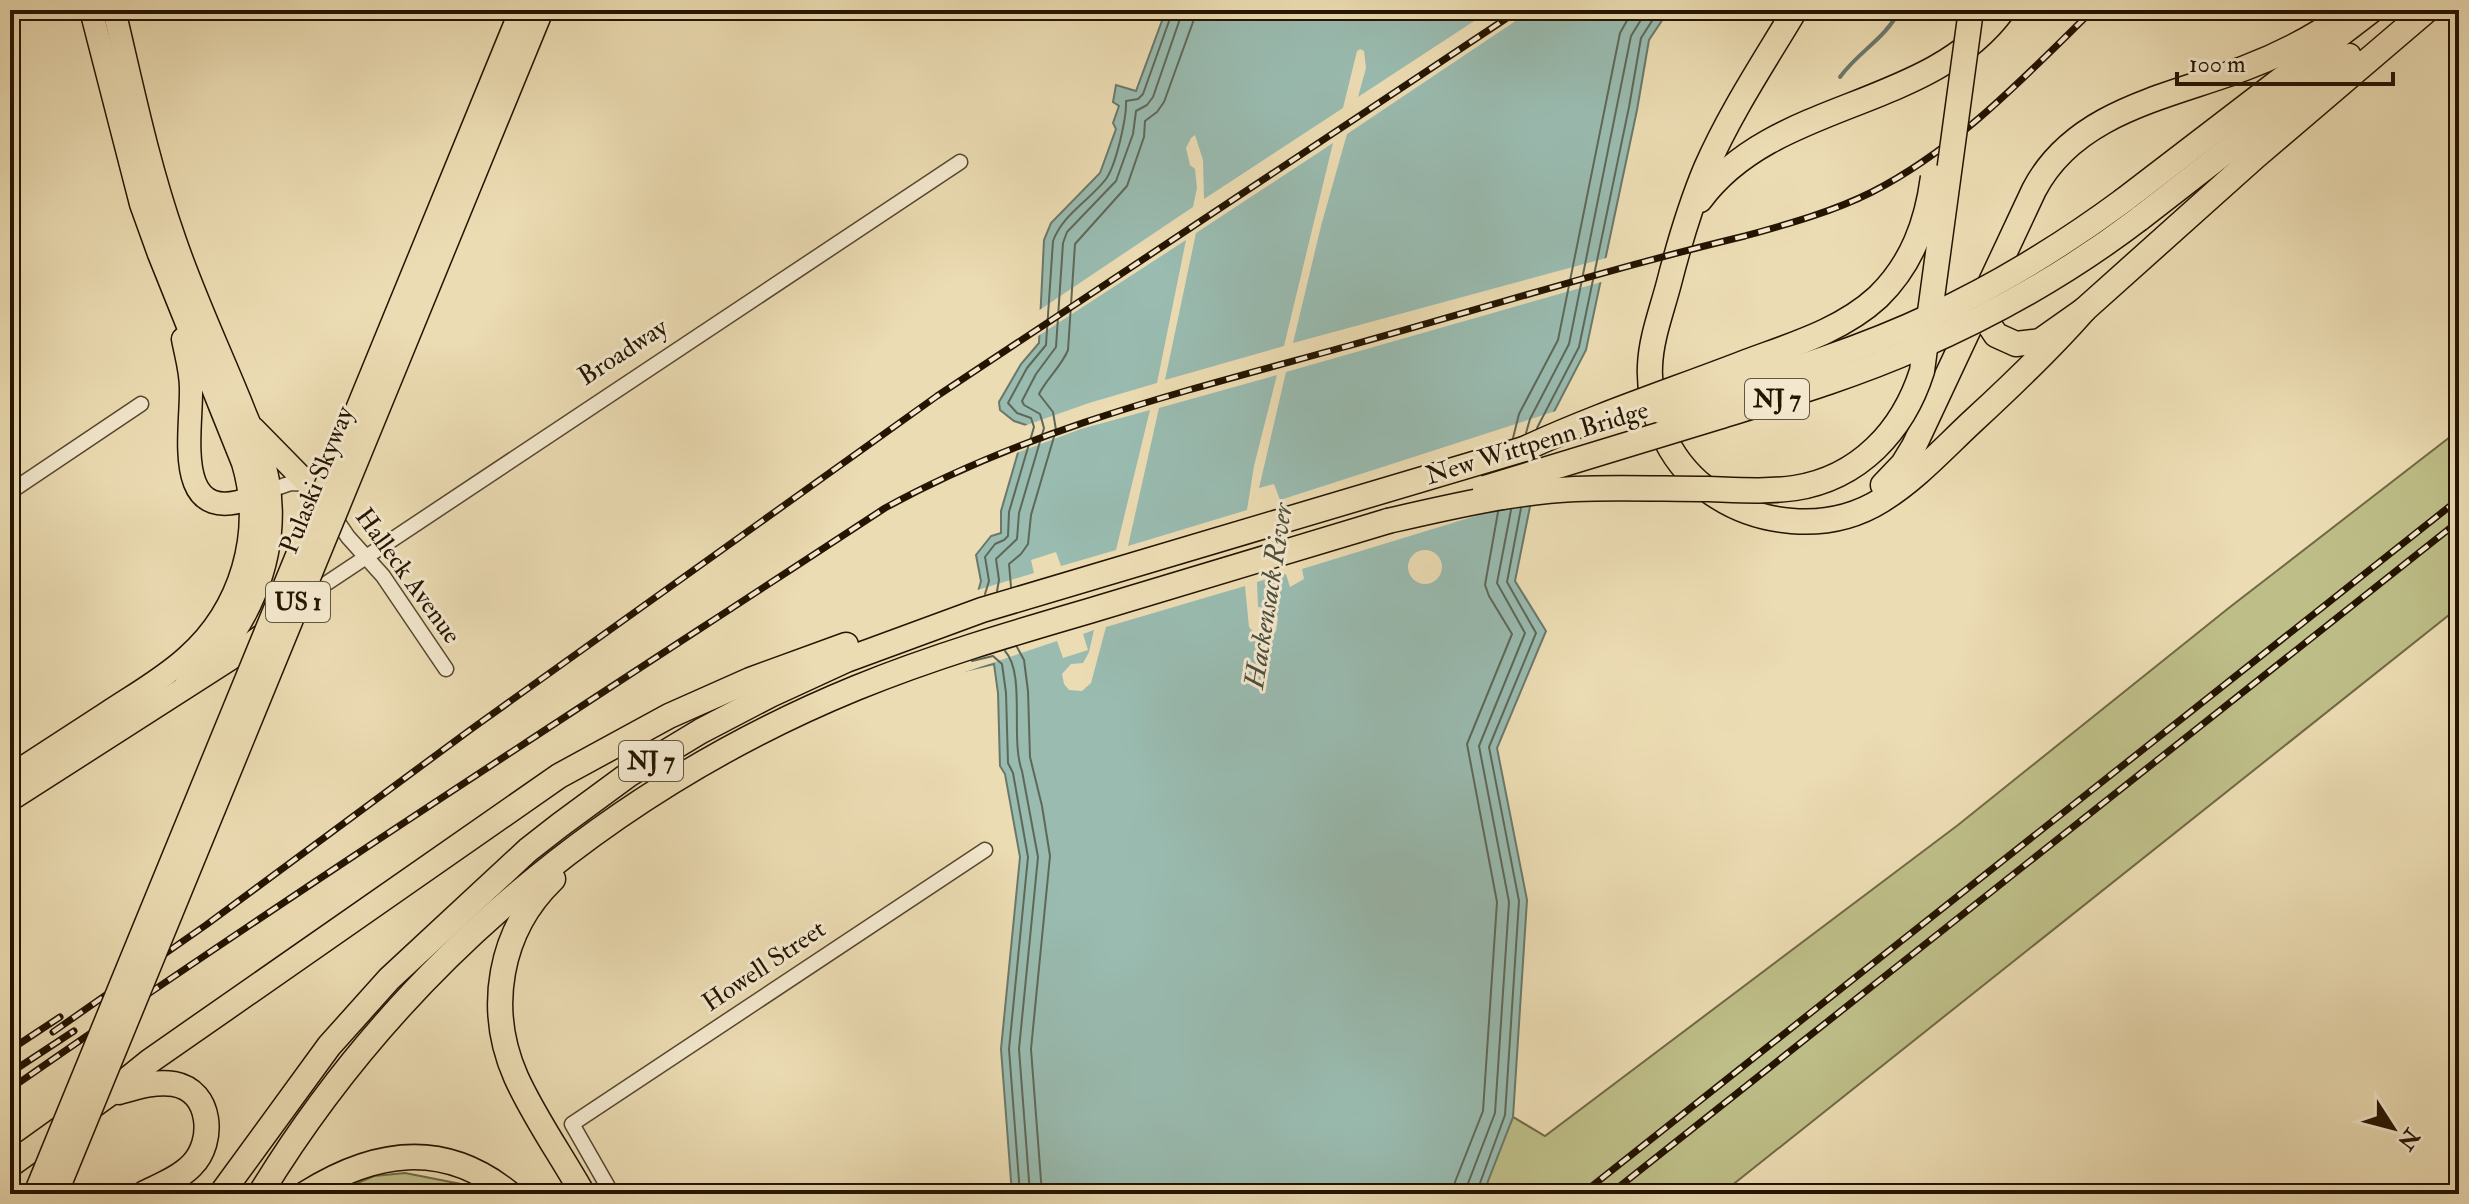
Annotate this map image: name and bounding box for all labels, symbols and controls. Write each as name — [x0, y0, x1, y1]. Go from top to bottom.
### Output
scale bar — [2177, 36, 2393, 86]
text: 100 m — [2189, 49, 2246, 80]
street label: Broadway — [572, 311, 674, 393]
road number: NJ 7 — [1745, 379, 1809, 419]
street label: New Wittpenn Bridge — [1422, 394, 1653, 493]
street label: Pulaski Skyway — [273, 401, 361, 558]
water label: Hackensack River — [1237, 499, 1301, 693]
street label: Halleck Avenue — [348, 502, 468, 650]
road number: US 1 — [266, 582, 330, 622]
road number: NJ 7 — [619, 741, 683, 781]
street label: Howell Street — [696, 913, 832, 1019]
north arrow — [2353, 1088, 2433, 1168]
text: N — [2391, 1122, 2426, 1156]

